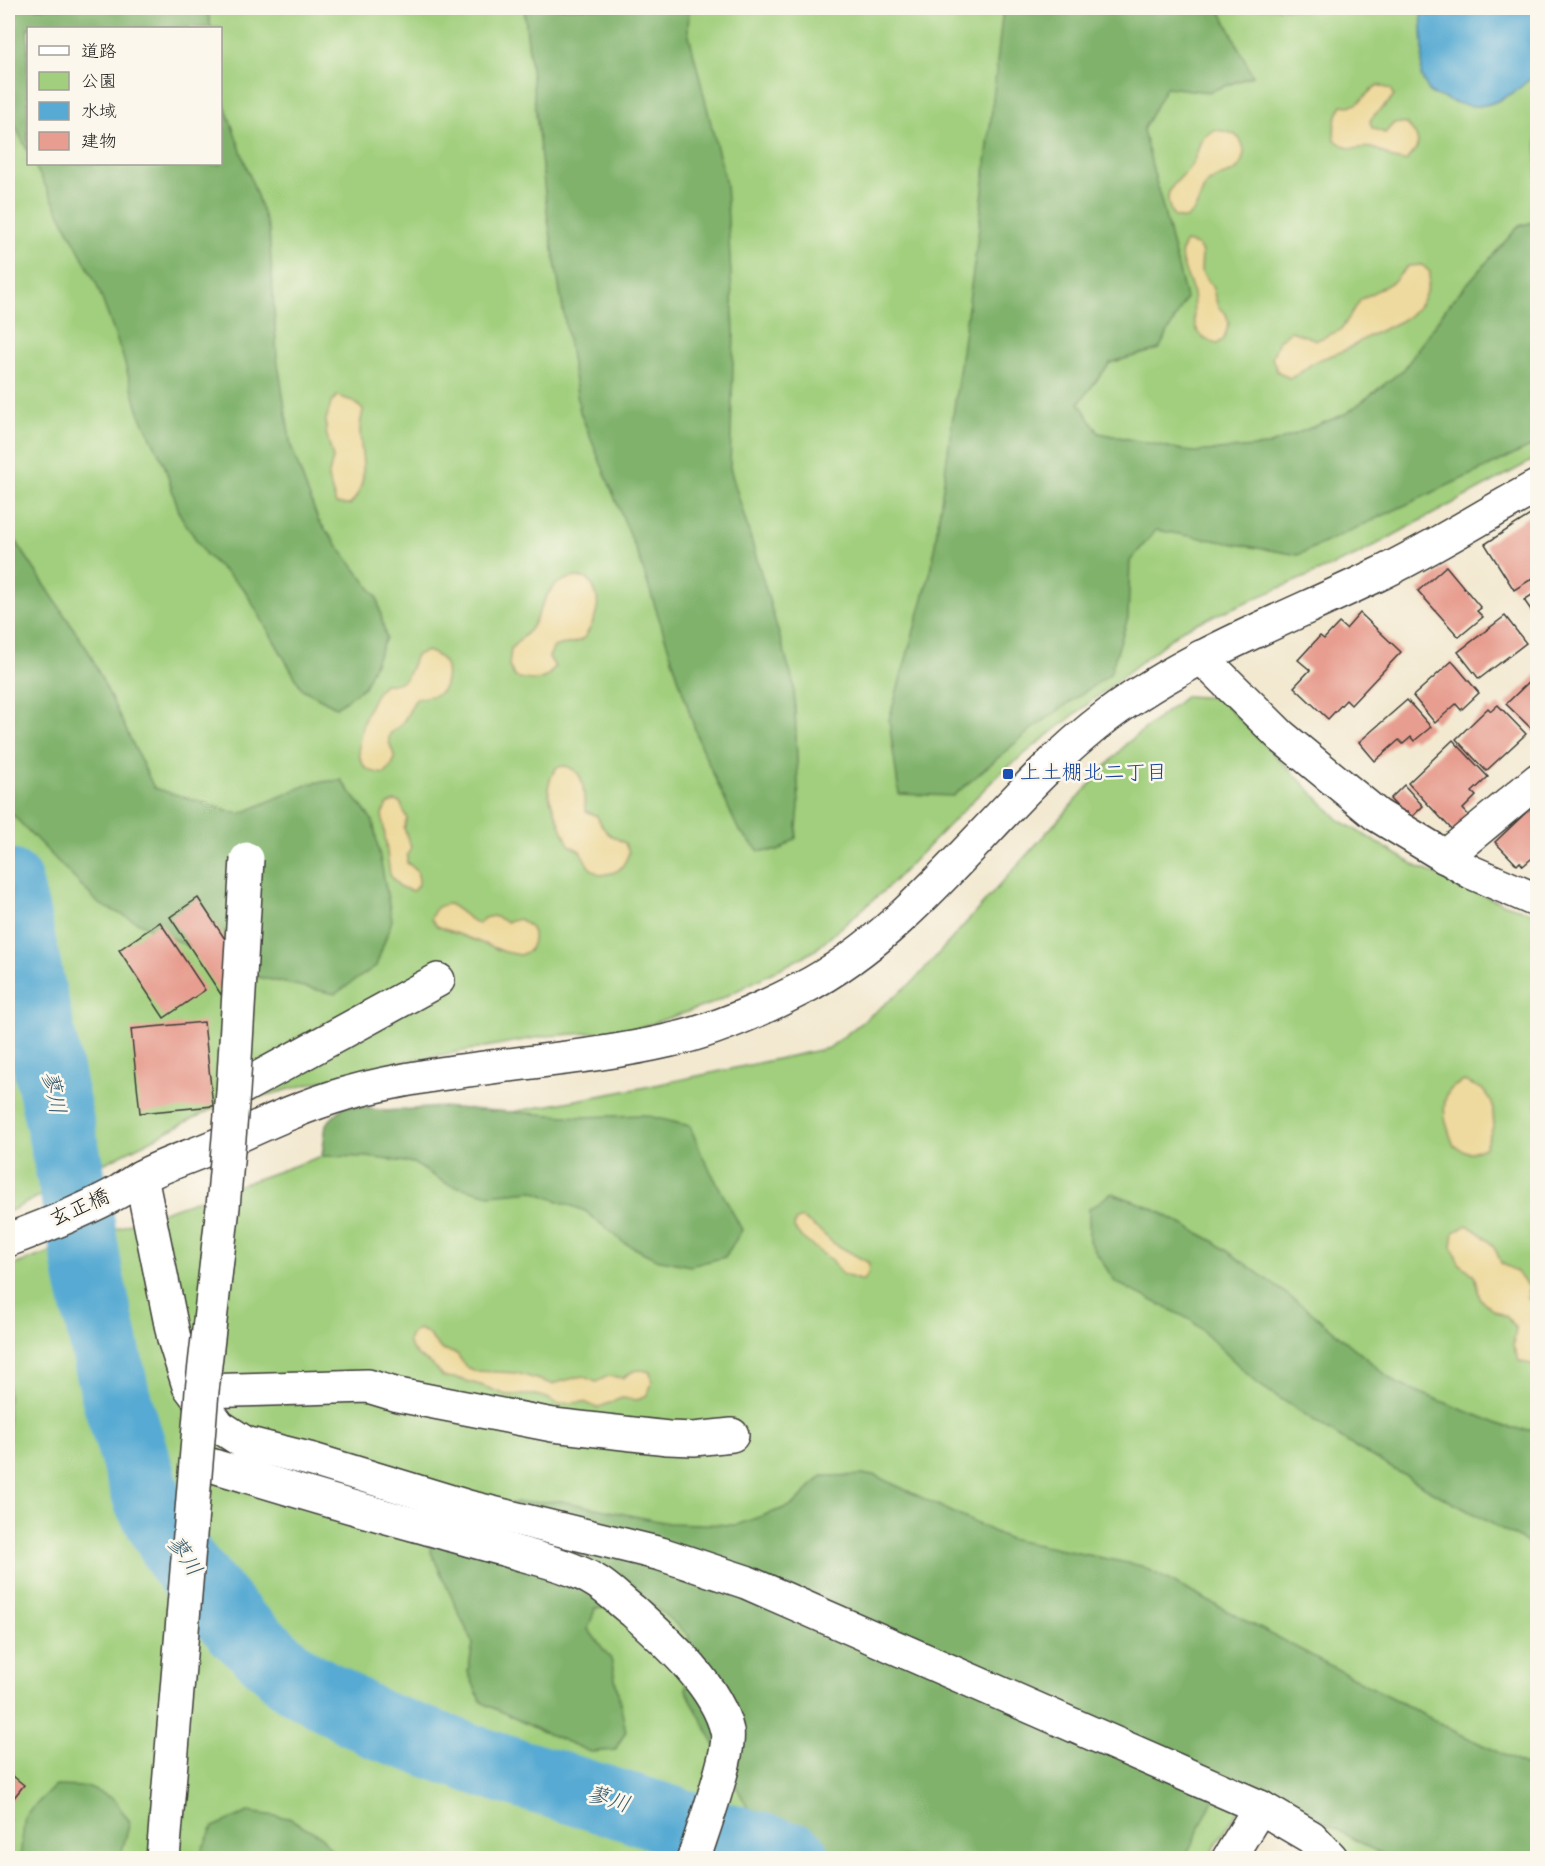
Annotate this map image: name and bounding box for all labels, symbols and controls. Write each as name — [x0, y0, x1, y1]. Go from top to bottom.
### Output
legend — [27, 27, 222, 165]
text: 道路 — [81, 40, 117, 66]
text: 公園 — [81, 70, 117, 96]
text: 水域 — [81, 100, 117, 126]
text: 建物 — [81, 130, 117, 156]
place label: 上土棚北二丁目 — [1020, 759, 1167, 789]
marker: 上土棚北二丁目 — [1001, 767, 1015, 781]
water label: 蓼川 — [32, 1068, 72, 1118]
street label: 玄正橋 — [45, 1182, 115, 1236]
water label: 蓼川 — [157, 1530, 209, 1584]
water label: 蓼川 — [582, 1779, 634, 1823]

